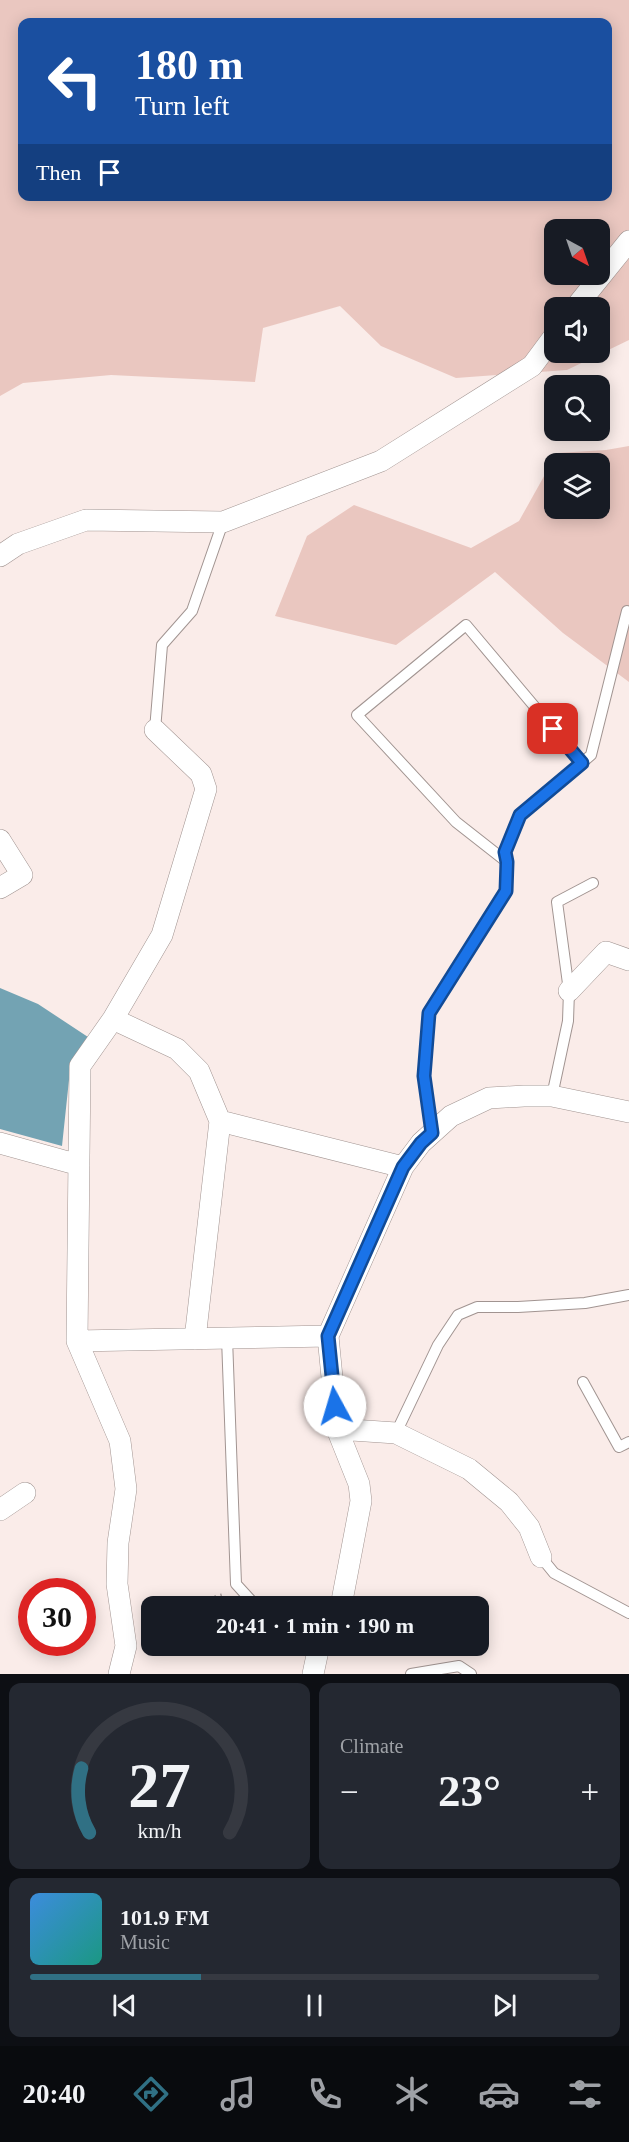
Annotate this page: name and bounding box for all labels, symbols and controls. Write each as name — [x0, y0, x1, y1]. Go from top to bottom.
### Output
icon: left — [36, 42, 114, 120]
text: 180 m — [135, 42, 244, 88]
text: Turn left — [135, 91, 229, 121]
icon: arrive — [93, 156, 126, 189]
text: Then — [36, 160, 81, 185]
north arrow — [544, 219, 610, 285]
map controls — [544, 219, 610, 519]
button: sound — [544, 297, 610, 363]
button: search — [544, 375, 610, 441]
button: layers — [544, 453, 610, 519]
pin — [527, 703, 578, 754]
icon: arrive — [536, 712, 569, 745]
position arrow — [303, 1374, 367, 1438]
speed limit sign: 30 — [18, 1578, 96, 1656]
text: 20:41 · 1 min · 190 m — [216, 1613, 414, 1638]
text: Climate — [340, 1735, 403, 1757]
text: 27 — [128, 1751, 191, 1820]
text: 23° — [438, 1766, 501, 1816]
text: − — [340, 1774, 359, 1810]
text: + — [580, 1774, 599, 1810]
text: km/h — [137, 1819, 182, 1843]
text: 101.9 FM — [120, 1905, 209, 1930]
text: Music — [120, 1931, 170, 1953]
icon: previous — [108, 1989, 141, 2022]
icon: pause — [298, 1989, 331, 2022]
icon: next — [488, 1989, 521, 2022]
icon: directions — [130, 2073, 172, 2115]
icon: music — [217, 2073, 259, 2115]
icon: phone — [304, 2073, 346, 2115]
icon: climate — [391, 2073, 433, 2115]
icon: car — [478, 2073, 520, 2115]
icon: filters — [564, 2073, 606, 2115]
text: 20:40 — [22, 2079, 85, 2109]

